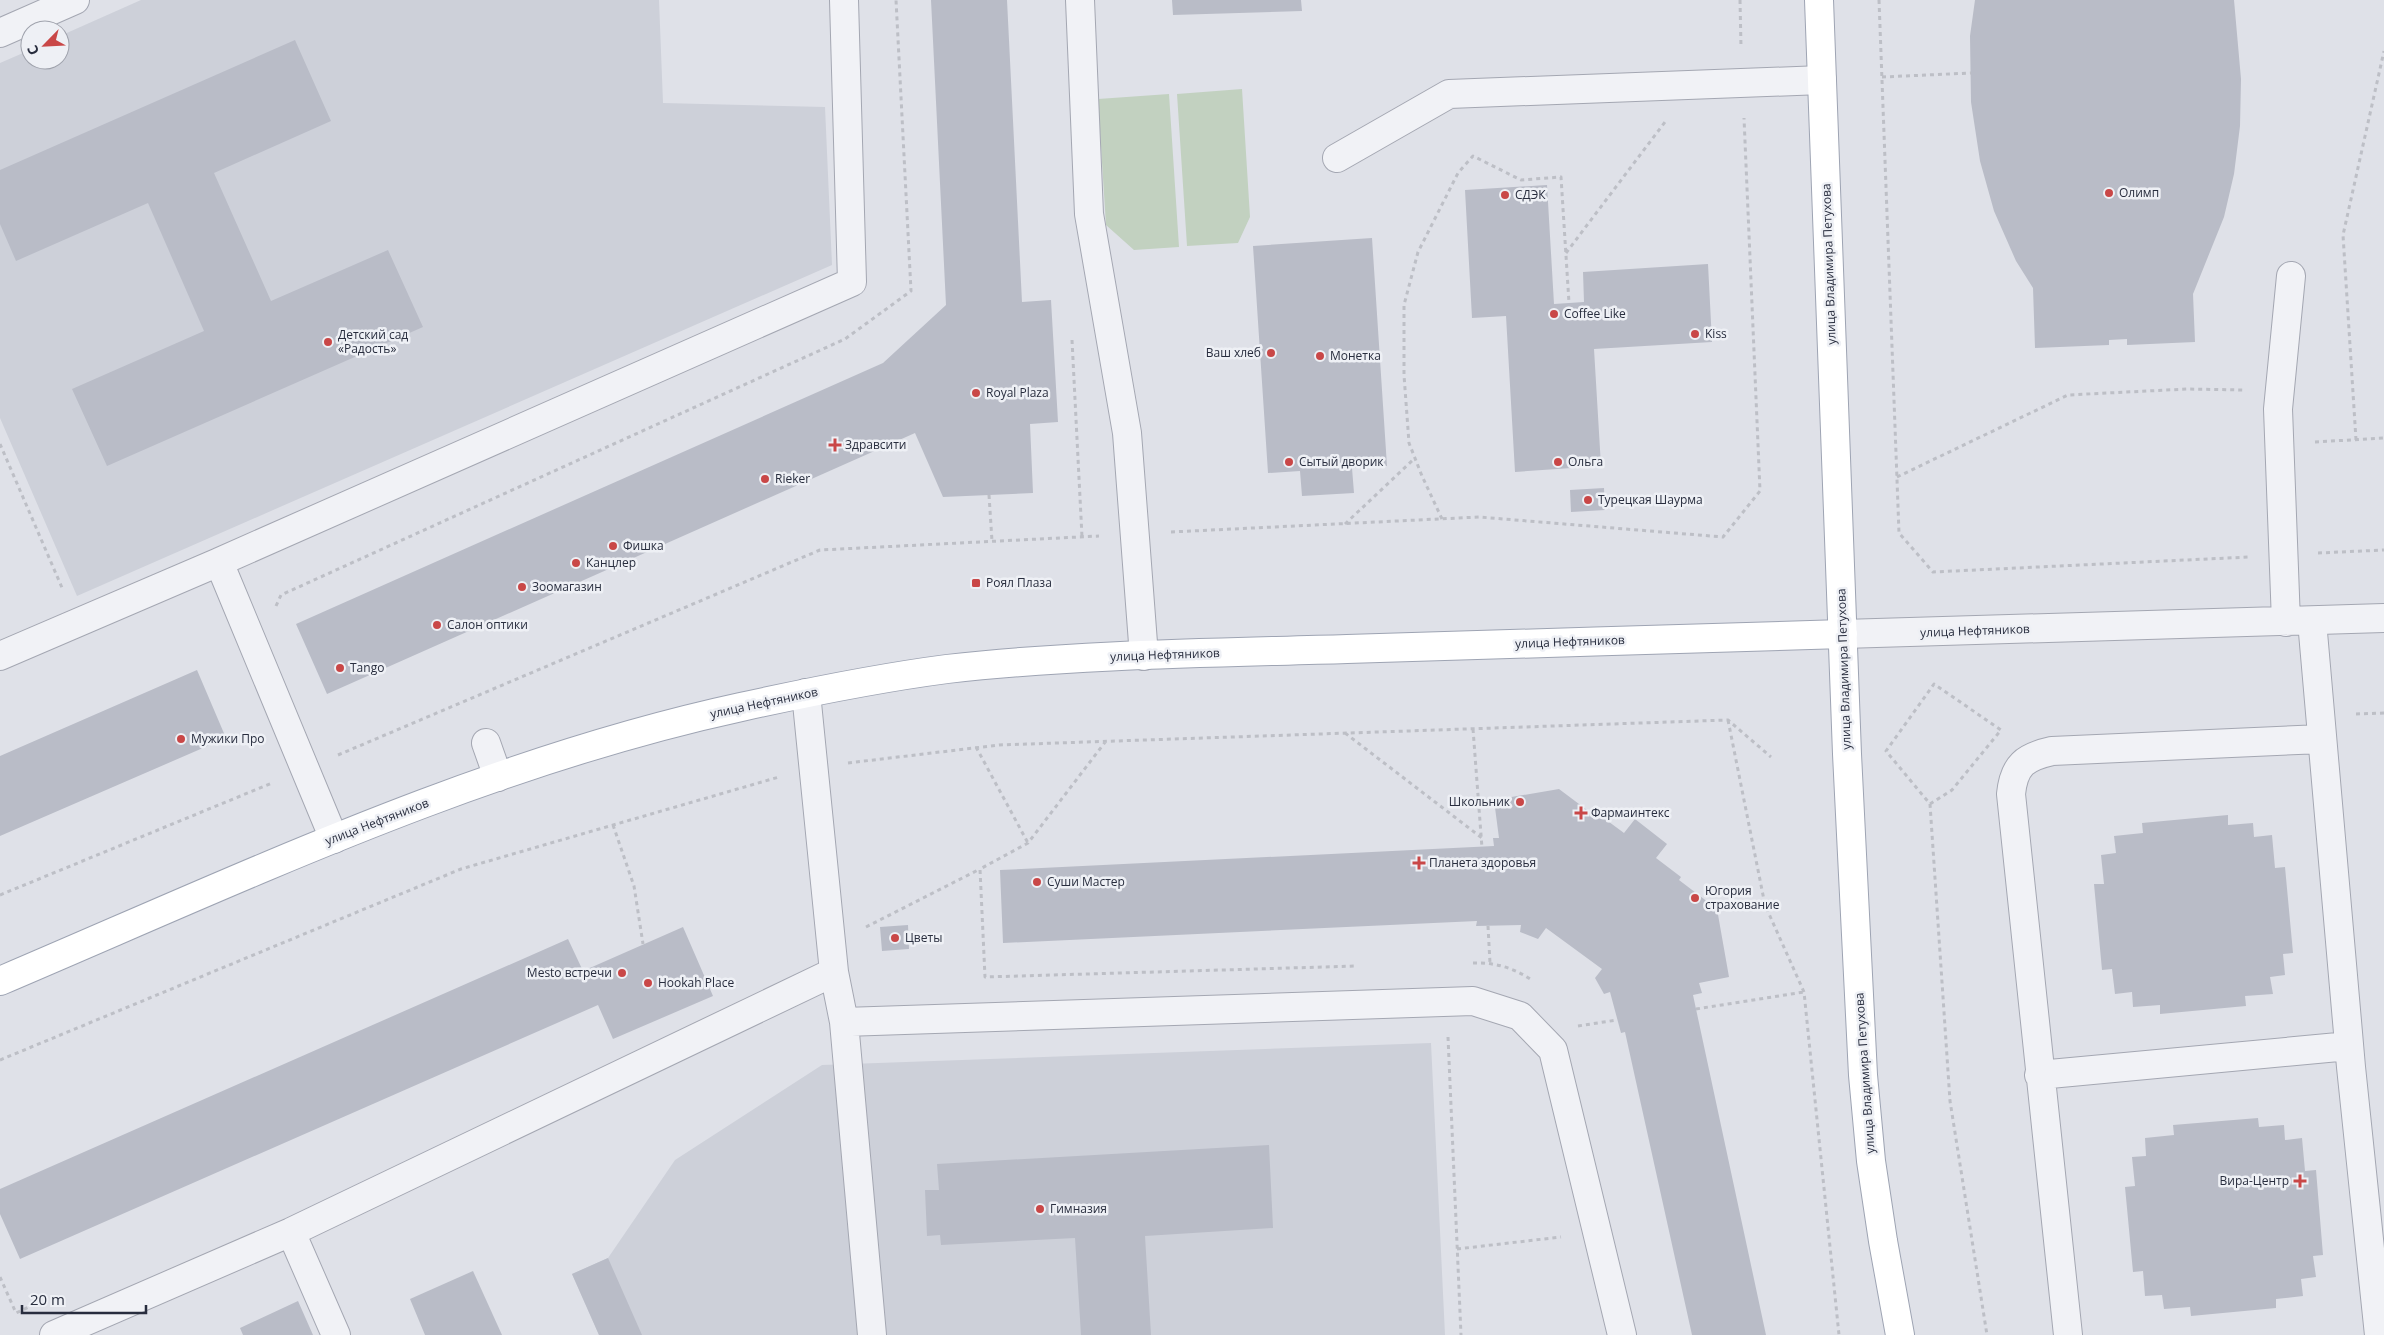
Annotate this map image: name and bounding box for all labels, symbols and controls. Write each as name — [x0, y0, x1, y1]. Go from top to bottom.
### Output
north arrow — [20, 20, 70, 70]
text: С — [22, 42, 43, 58]
street label: улица Владимира Петухова — [1817, 183, 1840, 345]
place label: Олимп — [2119, 184, 2159, 201]
place label: СДЭК — [1515, 186, 1546, 203]
marker: Олимп — [2103, 187, 2115, 199]
marker: СДЭК — [1499, 189, 1511, 201]
place label: Coffee Like — [1564, 305, 1626, 322]
marker: Coffee Like — [1548, 308, 1560, 320]
place label: Kiss — [1705, 325, 1727, 342]
place label: Детский сад «Радость» — [338, 326, 408, 357]
marker: Kiss — [1689, 328, 1701, 340]
marker: Детский сад «Радость» — [322, 336, 334, 348]
place label: Ваш хлеб — [1206, 344, 1261, 361]
marker: Ваш хлеб — [1265, 347, 1277, 359]
place label: Монетка — [1330, 347, 1381, 364]
marker: Монетка — [1314, 350, 1326, 362]
place label: Royal Plaza — [986, 384, 1049, 401]
marker: Royal Plaza — [970, 387, 982, 399]
place label: Здравсити — [845, 436, 906, 453]
marker: Здравсити — [829, 439, 841, 451]
place label: Сытый дворик — [1299, 453, 1384, 470]
place label: Ольга — [1568, 453, 1603, 470]
marker: Сытый дворик — [1283, 456, 1295, 468]
marker: Ольга — [1552, 456, 1564, 468]
place label: Rieker — [775, 470, 810, 487]
marker: Rieker — [759, 473, 771, 485]
place label: Турецкая Шаурма — [1598, 491, 1703, 508]
marker: Турецкая Шаурма — [1582, 494, 1594, 506]
place label: Фишка — [623, 537, 664, 554]
marker: Фишка — [607, 540, 619, 552]
place label: Канцлер — [586, 554, 636, 571]
marker: Канцлер — [570, 557, 582, 569]
place label: Роял Плаза — [986, 574, 1052, 591]
marker: Роял Плаза — [970, 577, 982, 589]
place label: Зоомагазин — [532, 578, 602, 595]
marker: Зоомагазин — [516, 581, 528, 593]
street label: улица Владимира Петухова — [1832, 588, 1855, 750]
place label: Салон оптики — [447, 616, 528, 633]
marker: Салон оптики — [431, 619, 443, 631]
street label: улица Нефтяников — [1920, 620, 2030, 641]
street label: улица Нефтяников — [1515, 631, 1625, 652]
street label: улица Нефтяников — [1110, 644, 1220, 665]
place label: Tango — [350, 659, 384, 676]
marker: Tango — [334, 662, 346, 674]
street label: улица Нефтяников — [708, 683, 819, 722]
place label: Мужики Про — [191, 730, 265, 747]
marker: Мужики Про — [175, 733, 187, 745]
place label: Школьник — [1449, 793, 1511, 810]
street label: улица Нефтяников — [323, 794, 431, 849]
marker: Школьник — [1514, 796, 1526, 808]
place label: Фармаинтекс — [1591, 804, 1670, 821]
marker: Фармаинтекс — [1575, 807, 1587, 819]
place label: Планета здоровья — [1429, 854, 1536, 871]
marker: Планета здоровья — [1413, 857, 1425, 869]
place label: Суши Мастер — [1047, 873, 1125, 890]
marker: Суши Мастер — [1031, 876, 1043, 888]
place label: Югория страхование — [1705, 882, 1780, 913]
marker: Югория страхование — [1689, 892, 1701, 904]
place label: Цветы — [905, 929, 942, 946]
marker: Цветы — [889, 932, 901, 944]
place label: Mesto встречи — [527, 964, 612, 981]
marker: Mesto встречи — [616, 967, 628, 979]
place label: Hookah Place — [658, 974, 734, 991]
marker: Hookah Place — [642, 977, 654, 989]
street label: улица Владимира Петухова — [1850, 992, 1879, 1154]
place label: Вира-Центр — [2220, 1172, 2289, 1189]
marker: Вира-Центр — [2293, 1174, 2307, 1188]
place label: Гимназия — [1050, 1200, 1107, 1217]
marker: Гимназия — [1034, 1203, 1046, 1215]
scale bar — [22, 1282, 146, 1314]
text: 20 m — [30, 1289, 65, 1309]

